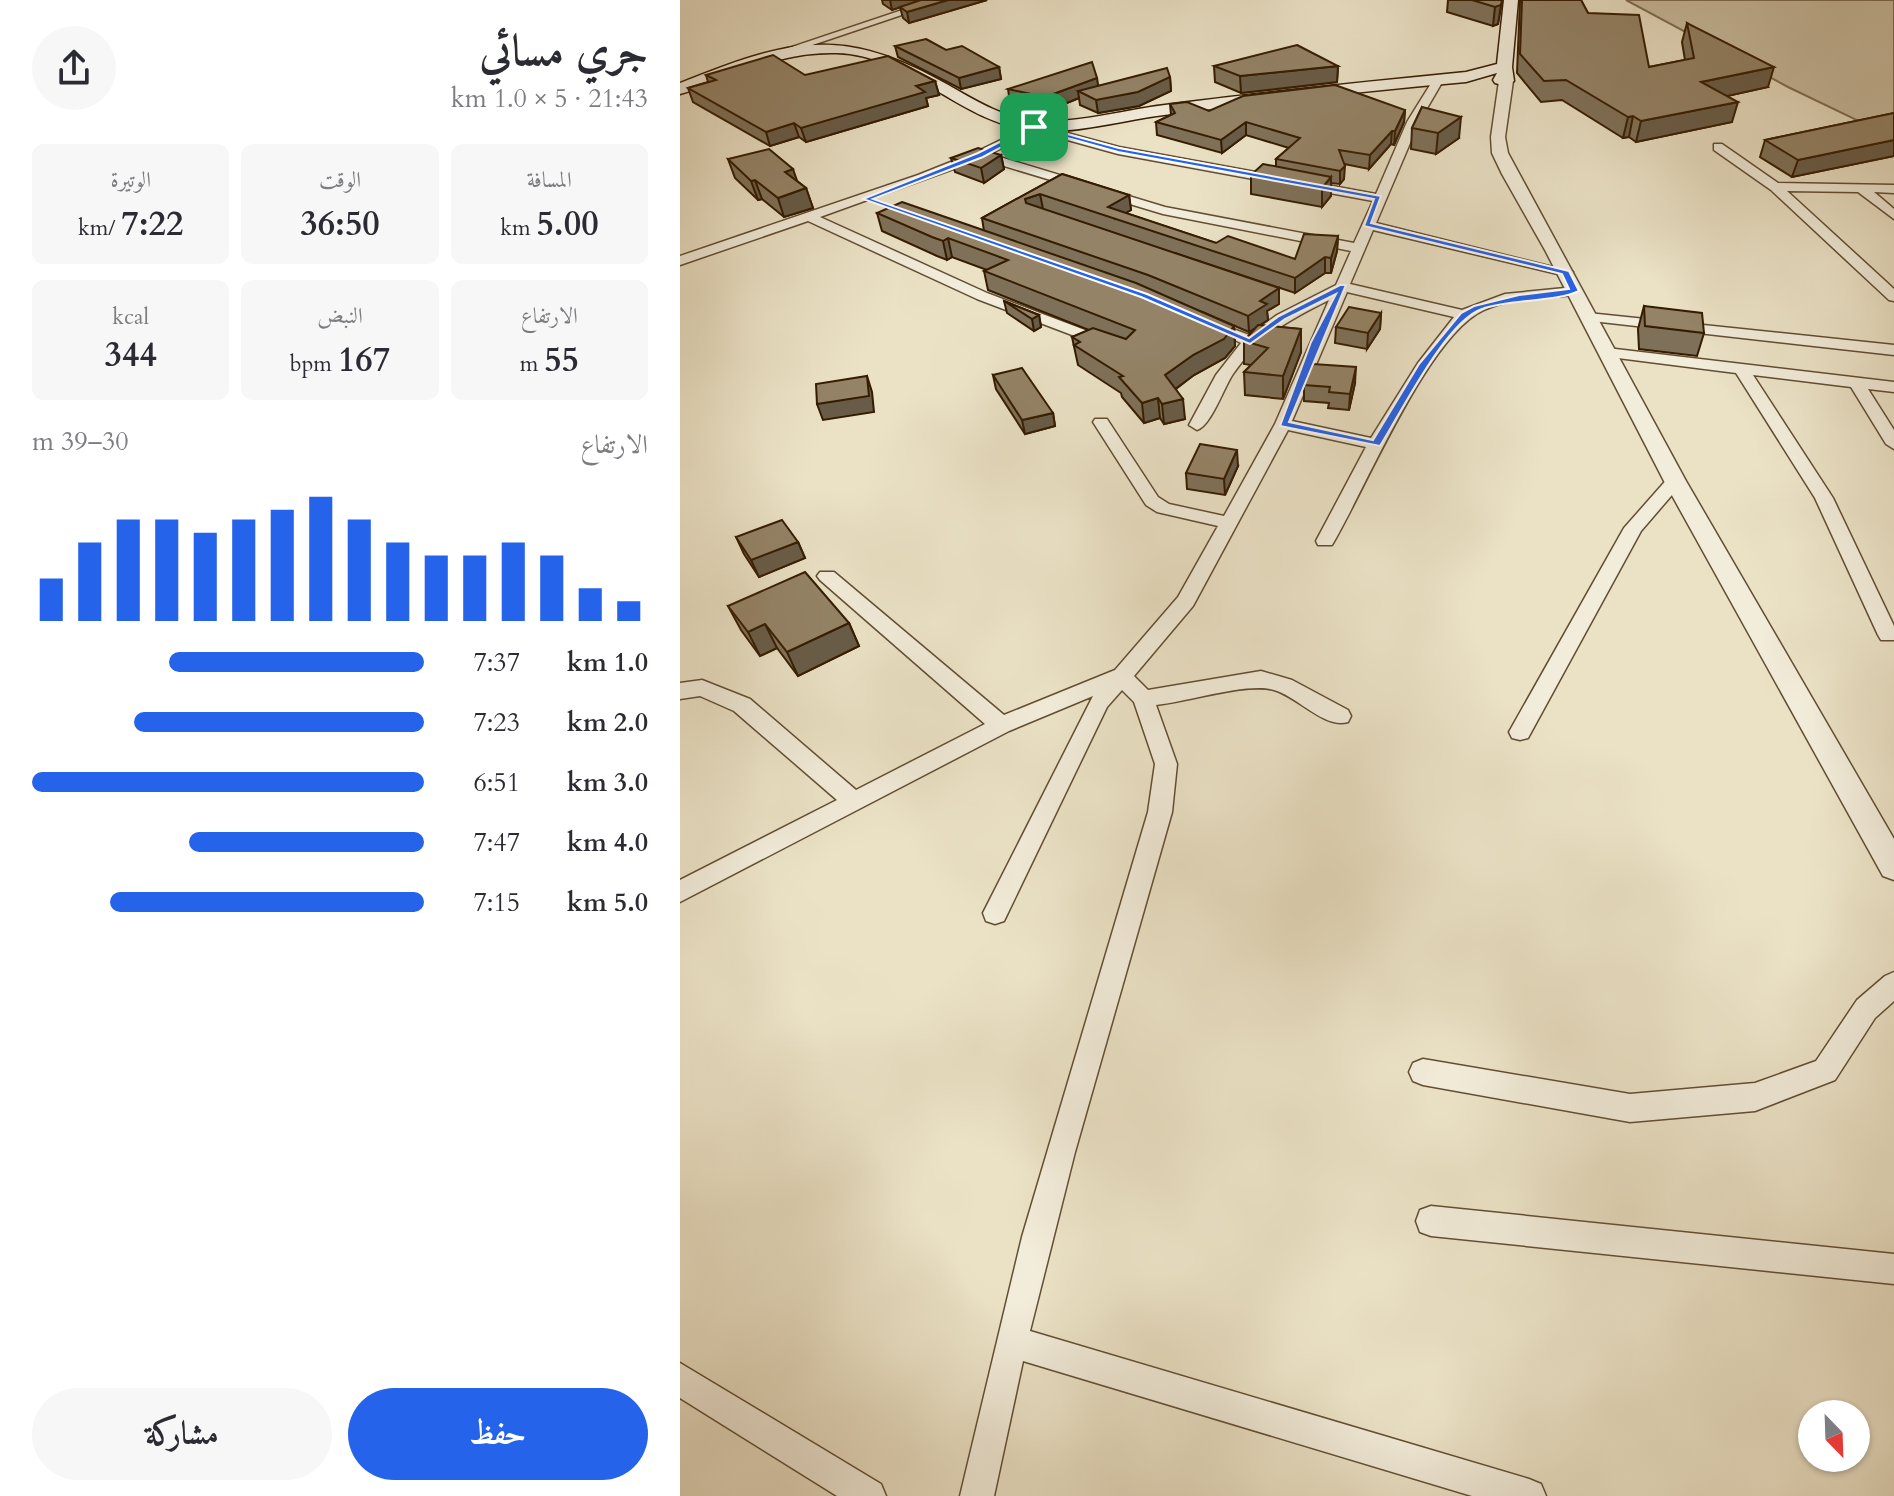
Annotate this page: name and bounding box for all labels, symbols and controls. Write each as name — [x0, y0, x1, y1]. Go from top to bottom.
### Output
text: جري مسائي — [479, 21, 648, 81]
button: share — [32, 26, 116, 110]
text: 21:43 · 5 × 1.0 km — [451, 81, 648, 116]
pin — [1000, 93, 1068, 161]
icon: arrive — [1012, 105, 1056, 149]
text: الوتيرة — [110, 165, 151, 195]
text: الوقت — [319, 165, 361, 195]
text: المسافة — [527, 165, 572, 195]
text: 7:22 — [121, 201, 183, 247]
text: 36:50 — [300, 201, 380, 247]
text: 5.00 — [536, 201, 599, 247]
text: /km — [78, 213, 121, 243]
text: km — [500, 213, 536, 243]
text: النبض — [317, 301, 363, 331]
text: الارتفاع — [521, 301, 578, 331]
text: kcal — [112, 302, 149, 332]
text: 344 — [105, 332, 157, 378]
text: 167 — [338, 337, 390, 383]
text: 55 — [544, 337, 579, 383]
text: bpm — [290, 349, 338, 379]
text: m — [520, 349, 544, 379]
text: 30–39 m — [32, 424, 129, 459]
text: الارتفاع — [581, 427, 648, 462]
text: 7:37 — [473, 645, 520, 680]
text: 1.0 km — [567, 645, 648, 680]
text: 7:23 — [473, 705, 520, 740]
text: 2.0 km — [567, 705, 648, 740]
text: 6:51 — [473, 765, 520, 800]
text: 3.0 km — [567, 765, 648, 800]
text: 7:47 — [473, 825, 520, 860]
text: 4.0 km — [567, 825, 648, 860]
text: 7:15 — [473, 885, 520, 920]
text: 5.0 km — [567, 885, 648, 920]
button: مشاركة — [32, 1388, 332, 1480]
button: حفظ — [348, 1388, 648, 1480]
north arrow — [1798, 1400, 1870, 1472]
map controls — [1798, 1400, 1870, 1472]

